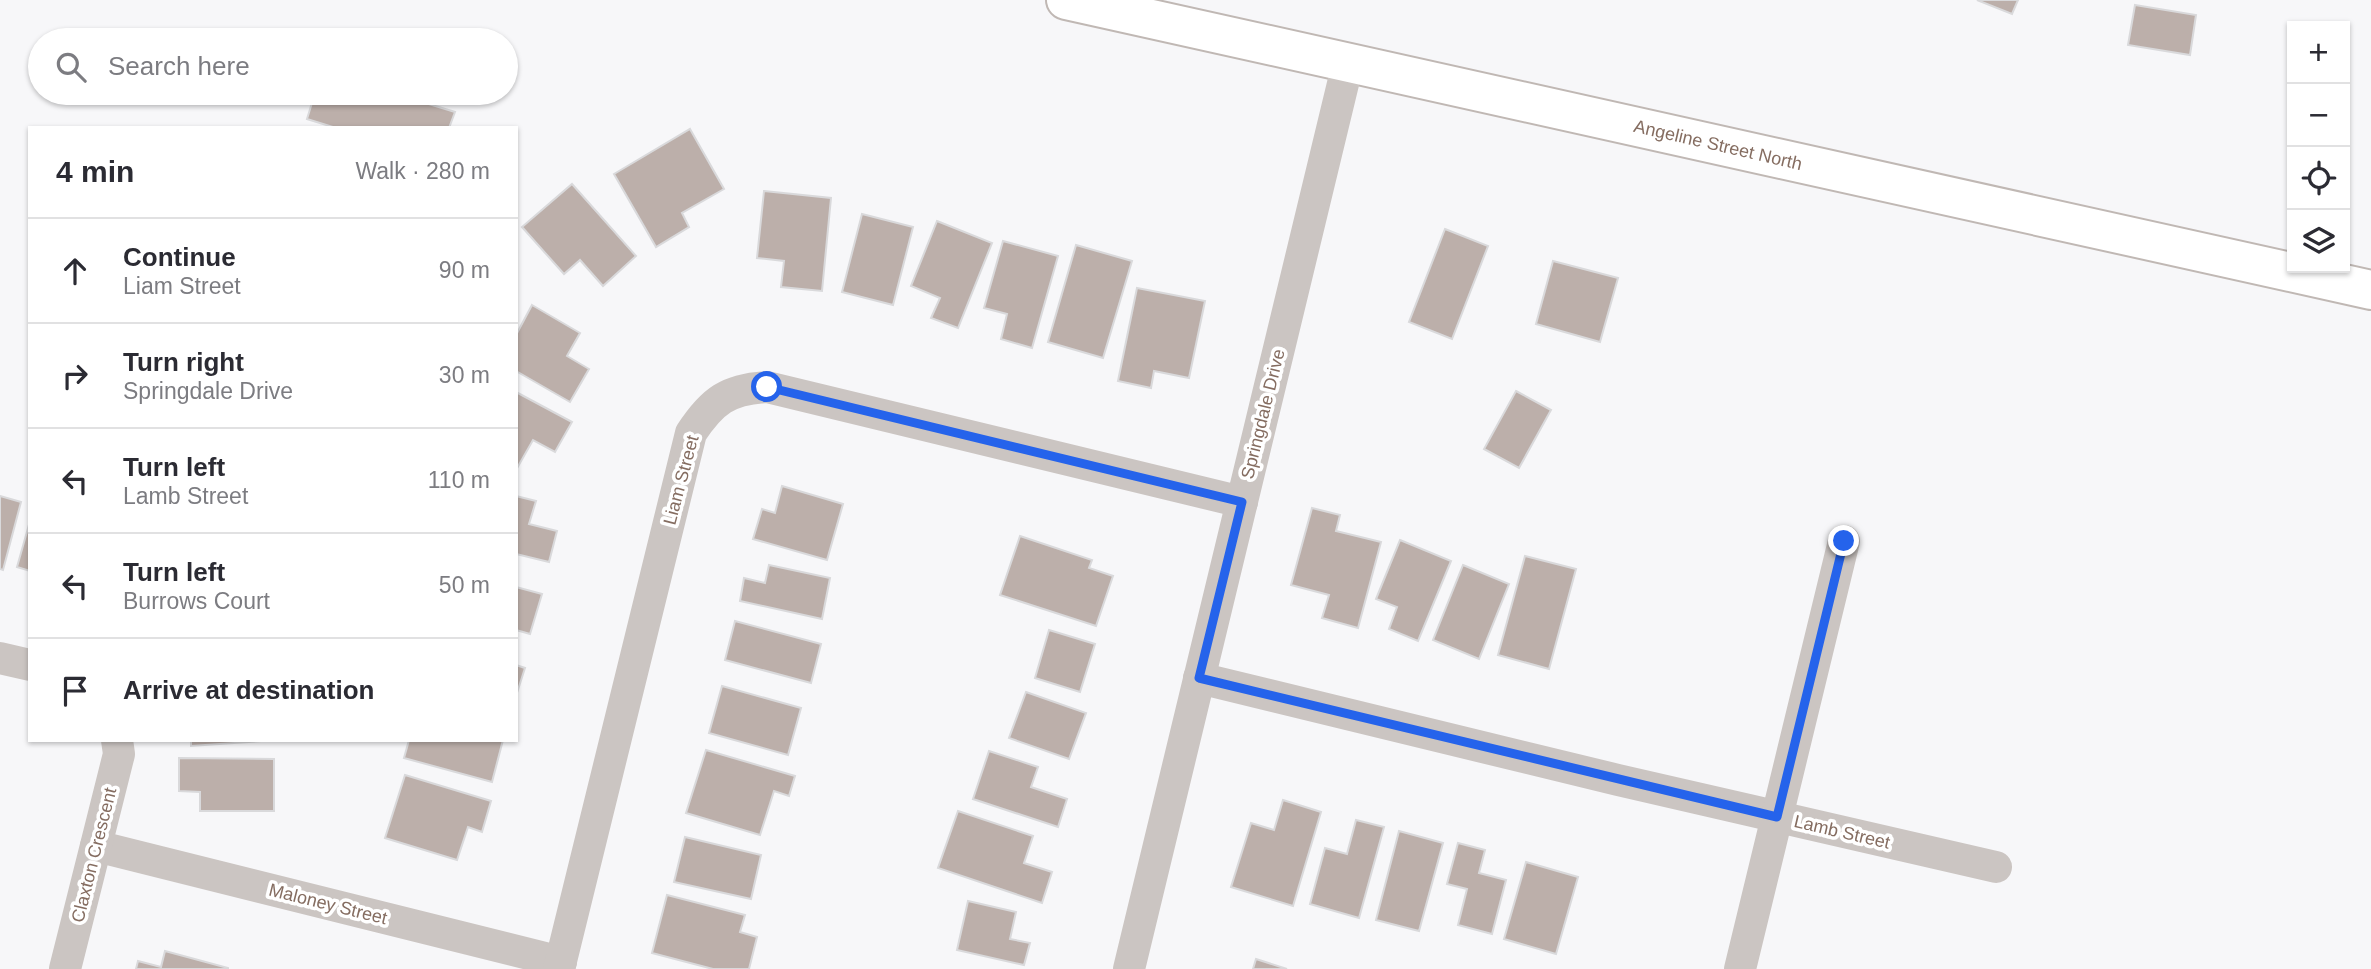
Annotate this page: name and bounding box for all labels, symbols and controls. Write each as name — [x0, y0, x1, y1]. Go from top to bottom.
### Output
map controls — [2287, 21, 2350, 273]
button: + — [2287, 21, 2350, 84]
search box — [28, 28, 518, 105]
icon: search — [52, 48, 90, 86]
text: Search here — [108, 51, 250, 81]
button: − — [2287, 84, 2350, 147]
street label: Angeline Street North — [1632, 116, 1804, 174]
button: locate — [2287, 147, 2350, 210]
text: 4 min — [56, 155, 134, 188]
text: Walk · 280 m — [355, 158, 490, 184]
button: layers — [2287, 210, 2350, 273]
text: Continue — [123, 242, 236, 272]
icon: ahead — [56, 252, 94, 290]
text: 90 m — [439, 257, 490, 283]
text: Liam Street — [123, 273, 241, 299]
text: Turn right — [123, 347, 244, 377]
street label: Springdale Drive — [1237, 347, 1289, 481]
icon: right — [56, 357, 94, 395]
text: 30 m — [439, 362, 490, 388]
route start — [751, 371, 782, 402]
text: Springdale Drive — [123, 378, 293, 404]
street label: Liam Street — [659, 433, 703, 527]
text: Turn left — [123, 452, 225, 482]
icon: left — [56, 462, 94, 500]
text: 110 m — [428, 467, 490, 493]
text: Lamb Street — [123, 483, 248, 509]
route end — [1828, 525, 1859, 556]
text: Turn left — [123, 557, 225, 587]
icon: left — [56, 567, 94, 605]
text: 50 m — [439, 572, 490, 598]
text: Burrows Court — [123, 588, 270, 614]
icon: arrive — [56, 672, 94, 710]
text: Arrive at destination — [123, 675, 374, 705]
street label: Claxton Crescent — [68, 786, 120, 924]
street label: Lamb Street — [1792, 811, 1892, 853]
street label: Maloney Street — [267, 880, 389, 928]

